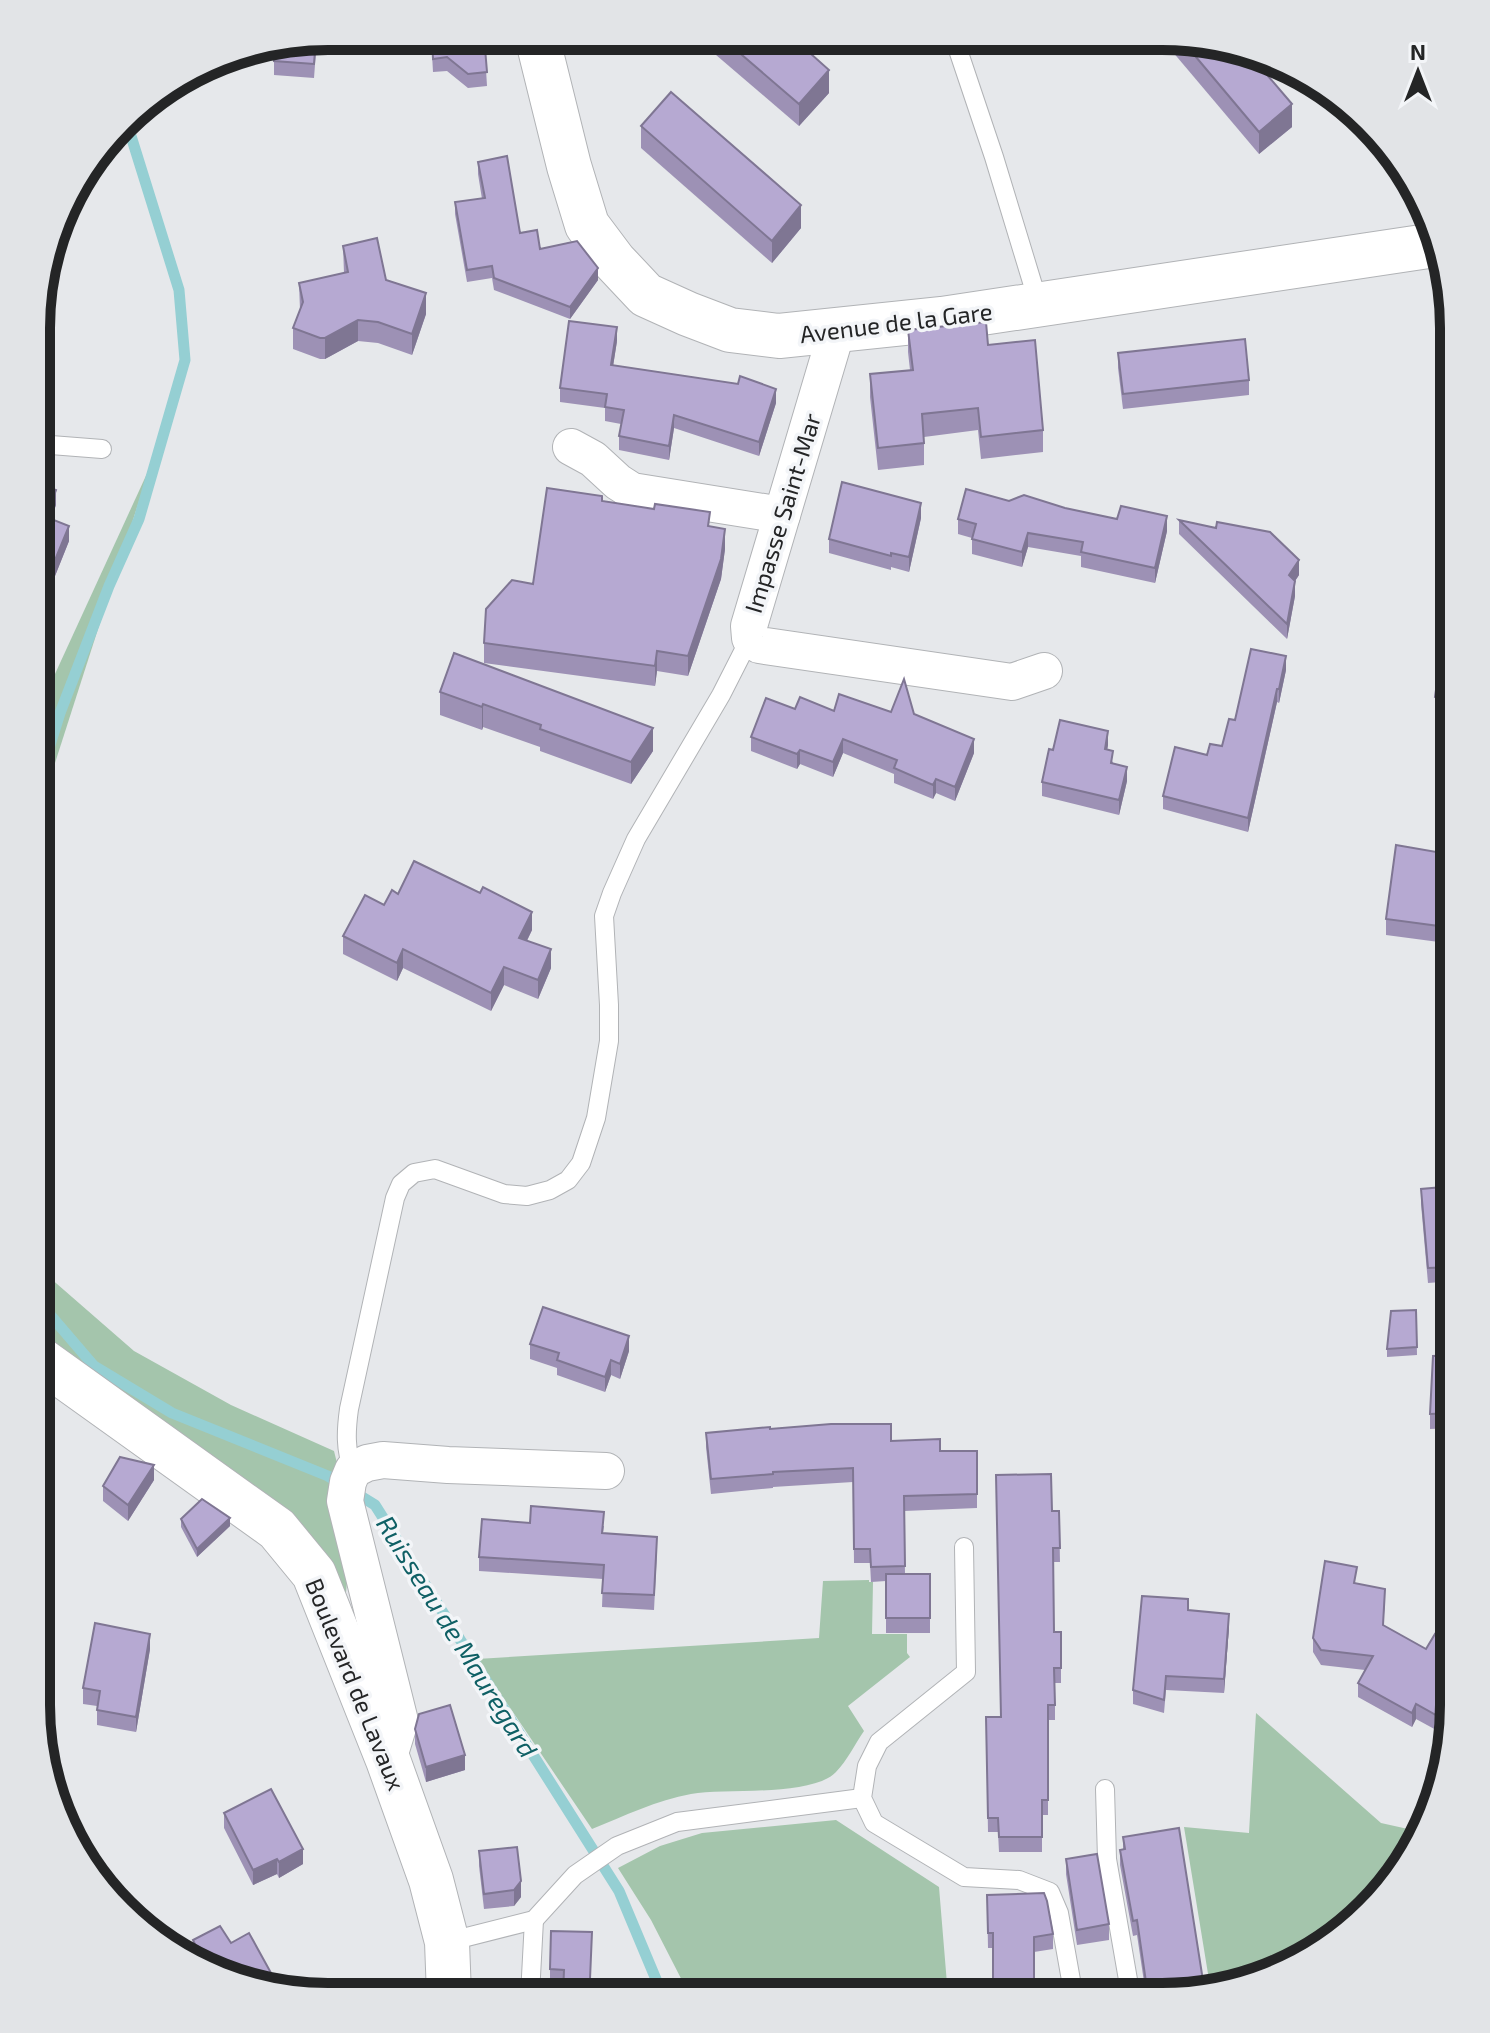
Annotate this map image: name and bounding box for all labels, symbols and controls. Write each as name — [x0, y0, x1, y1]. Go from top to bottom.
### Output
north arrow — [1378, 32, 1458, 112]
text: N — [1410, 38, 1426, 64]
street label: Avenue de la Gare — [798, 296, 994, 348]
street label: Impasse Saint-Mar — [738, 409, 826, 616]
water label: Ruisseau de Mauregard — [371, 1510, 545, 1763]
street label: Boulevard de Lavaux — [300, 1574, 412, 1795]

